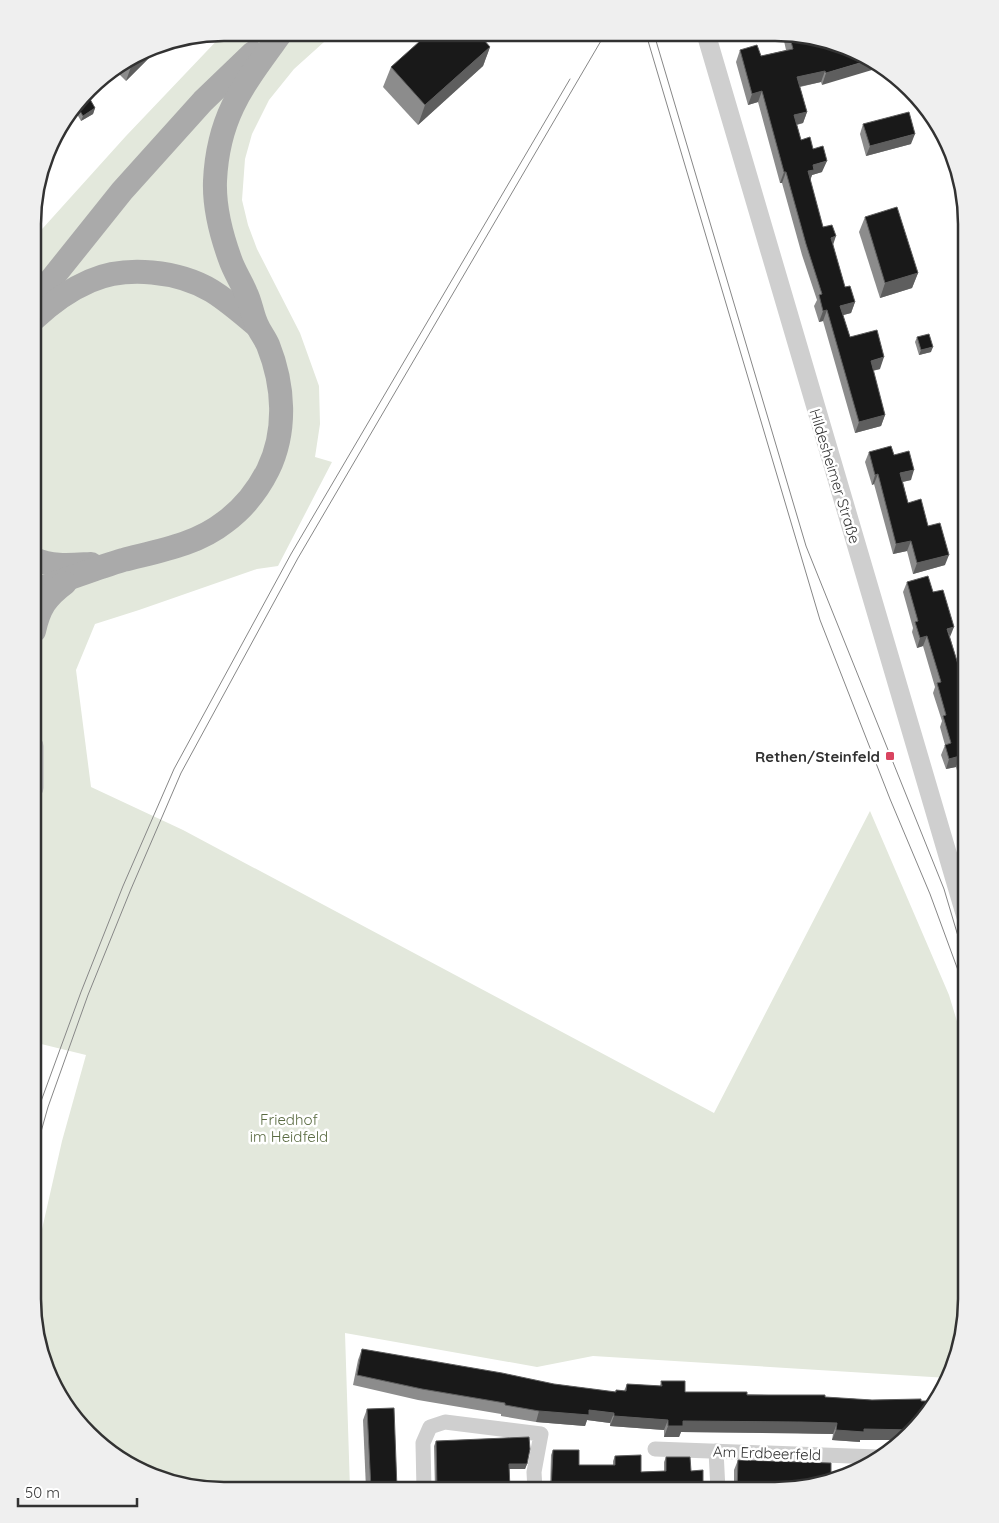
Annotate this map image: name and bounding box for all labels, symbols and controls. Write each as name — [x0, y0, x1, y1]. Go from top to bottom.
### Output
street label: Hildesheimer Straße — [805, 406, 865, 546]
place label: Rethen/Steinfeld — [755, 747, 880, 766]
marker: Rethen/Steinfeld — [884, 750, 896, 762]
park label: Friedhof im Heidfeld — [250, 1110, 328, 1146]
street label: Am Erdbeerfeld — [713, 1442, 821, 1464]
scale bar — [18, 1476, 136, 1508]
text: 50 m — [25, 1483, 60, 1502]

